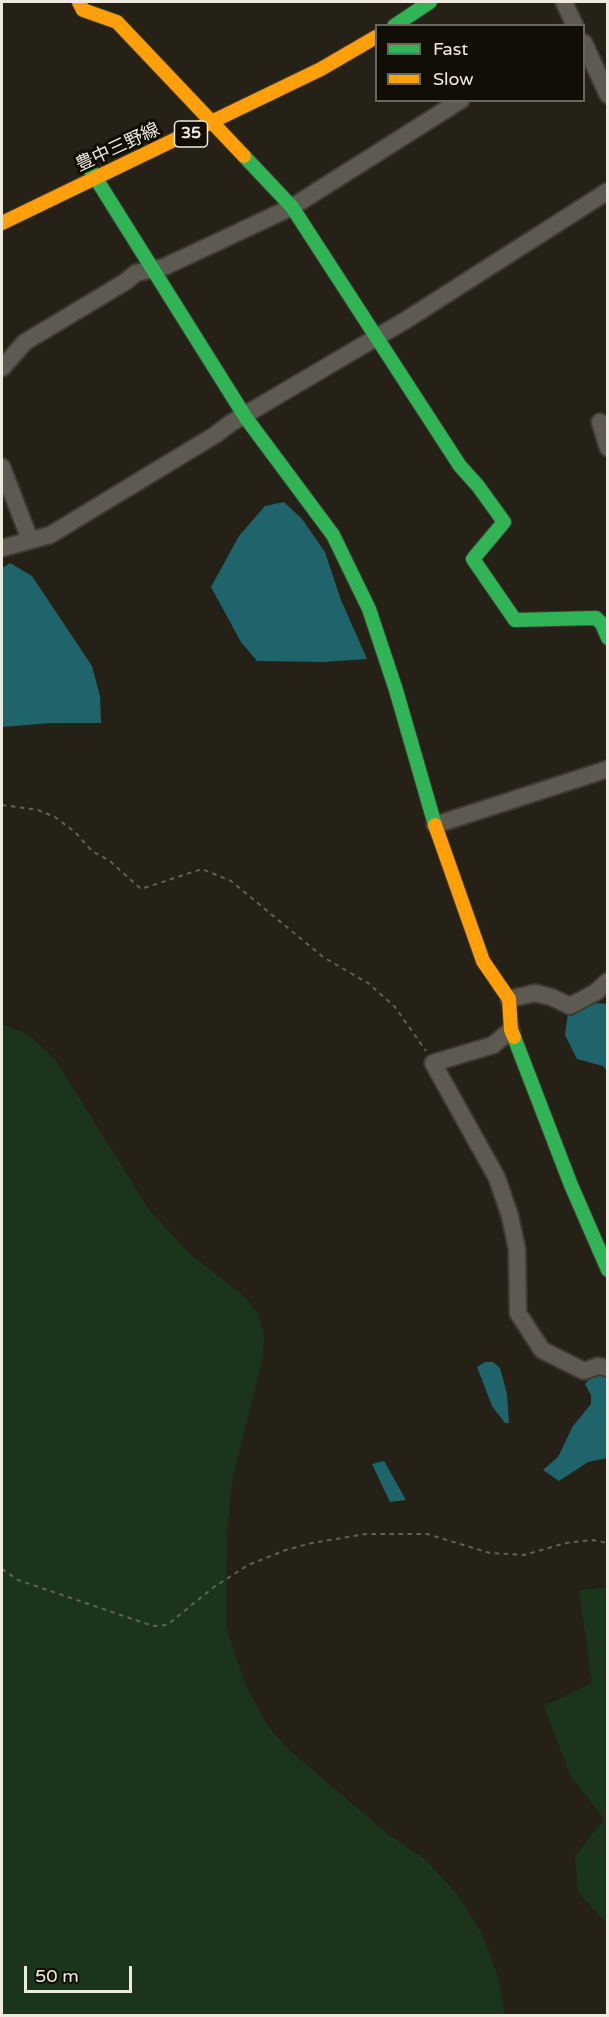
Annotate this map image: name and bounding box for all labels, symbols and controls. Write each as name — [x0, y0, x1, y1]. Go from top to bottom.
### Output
legend — [375, 24, 585, 102]
text: Fast — [433, 38, 468, 60]
text: Slow — [433, 68, 474, 90]
street label: 豊中三野線 — [73, 119, 163, 177]
road number: 35 — [174, 121, 207, 147]
scale bar — [27, 1954, 135, 1992]
text: 50 m — [35, 1965, 79, 1987]

